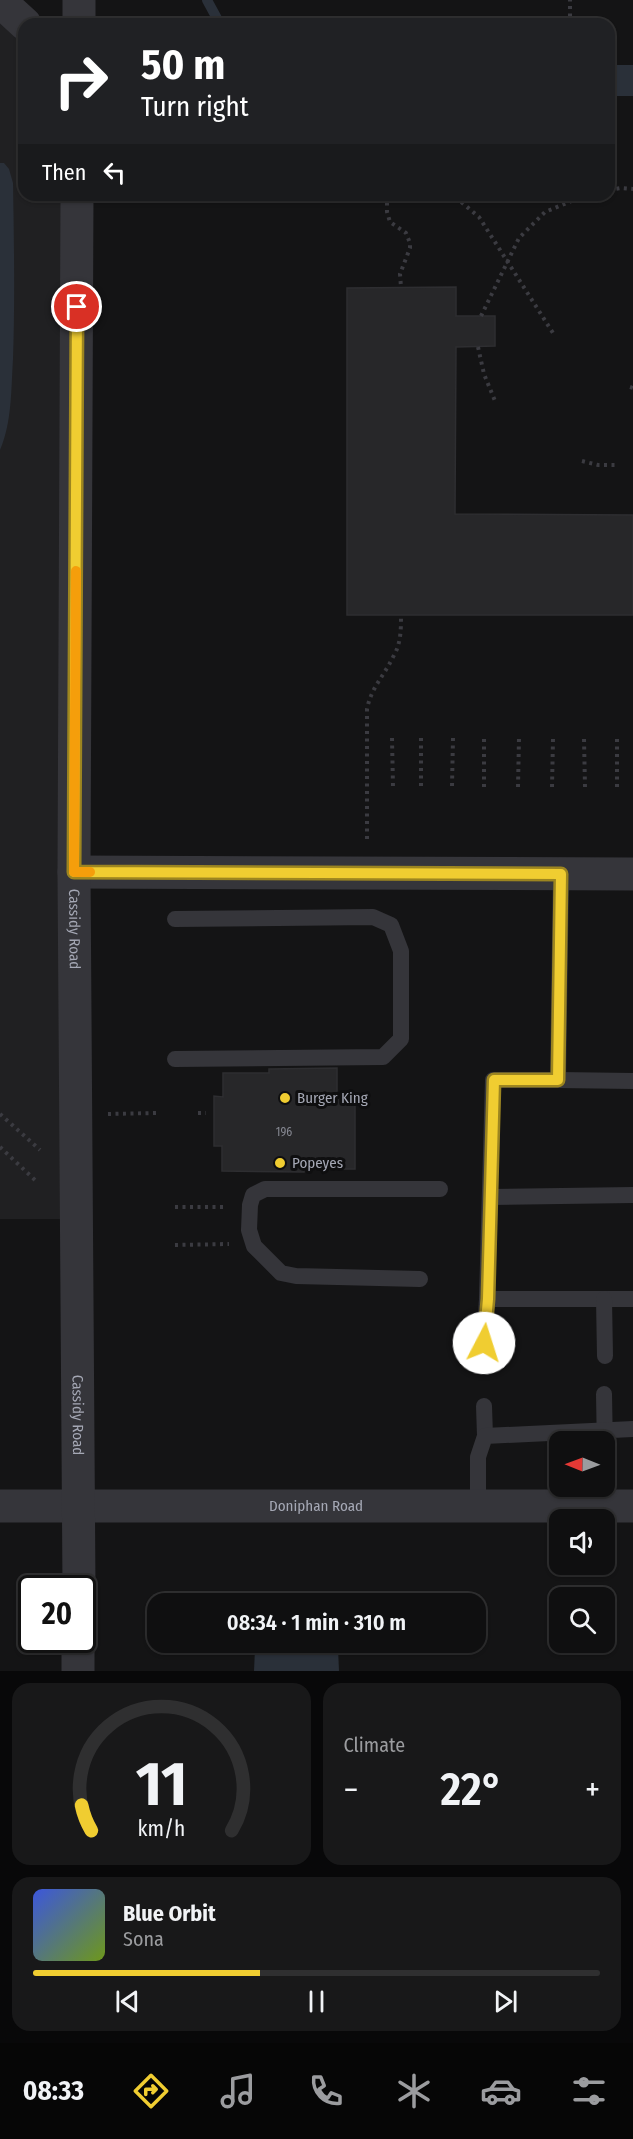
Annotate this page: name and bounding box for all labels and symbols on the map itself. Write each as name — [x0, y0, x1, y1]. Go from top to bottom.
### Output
pin — [51, 281, 102, 332]
street label: Cassidy Road — [65, 889, 84, 969]
place label: Burger King — [297, 1089, 368, 1107]
marker: Burger King — [278, 1091, 292, 1105]
house number: 196 — [276, 1125, 292, 1139]
place label: Popeyes — [292, 1154, 343, 1172]
marker: Popeyes — [273, 1156, 287, 1170]
position arrow — [452, 1311, 516, 1375]
street label: Cassidy Road — [69, 1375, 87, 1455]
north arrow — [549, 1431, 615, 1497]
street label: Doniphan Road — [269, 1497, 363, 1515]
speed limit sign: 20 — [18, 1575, 96, 1653]

